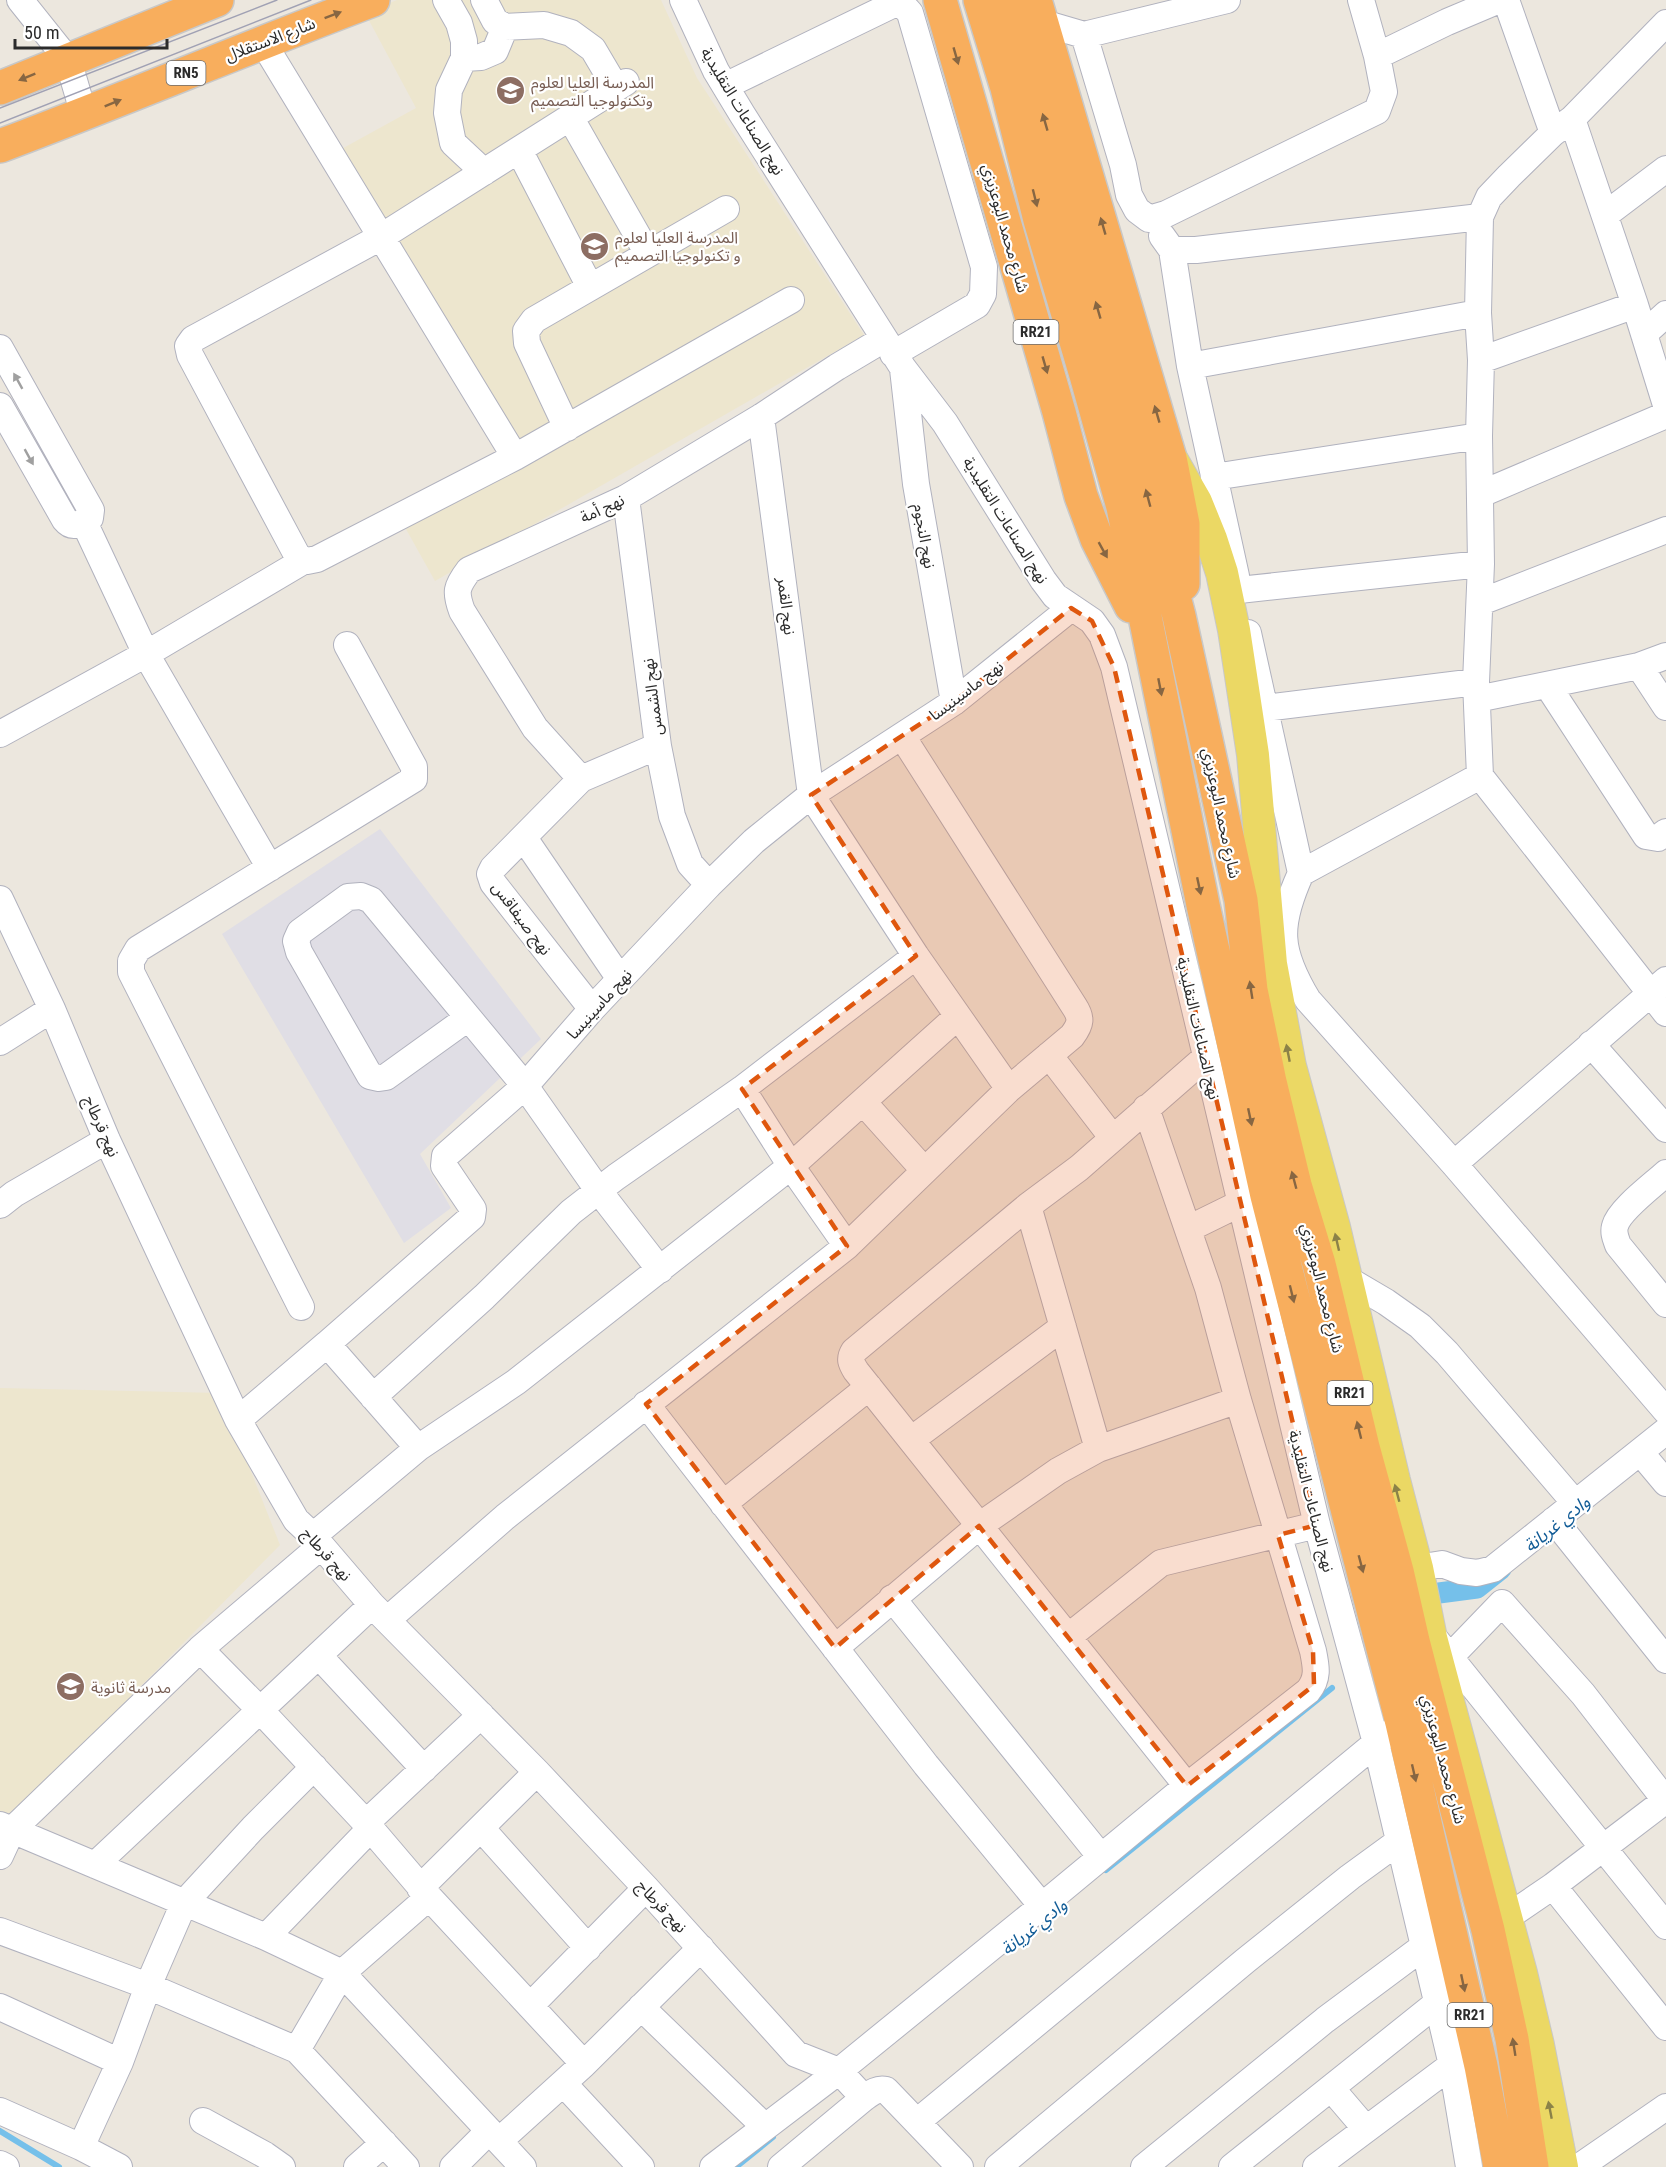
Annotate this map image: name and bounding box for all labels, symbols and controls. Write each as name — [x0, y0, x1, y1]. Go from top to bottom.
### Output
one-way arrow — [325, 9, 343, 19]
scale bar — [15, 12, 166, 50]
street label: شارع الاستقلال — [222, 14, 319, 68]
text: 50 m — [24, 22, 59, 43]
street label: نهج الصناعات التقليدية — [694, 44, 788, 180]
one-way arrow — [952, 47, 961, 65]
road number: RN5 — [166, 61, 206, 85]
one-way arrow — [17, 72, 35, 82]
place label: المدرسة العليا لعلوم وتكنولوجيا التصميم — [531, 73, 654, 113]
school or university icon: المدرسة العليا لعلوم وتكنولوجيا التصميم — [494, 75, 526, 107]
one-way arrow — [105, 98, 123, 108]
one-way arrow — [1040, 113, 1049, 131]
street label: شارع محمد البوعزيزي — [975, 162, 1033, 296]
one-way arrow — [1030, 189, 1040, 207]
one-way arrow — [1098, 217, 1107, 235]
place label: المدرسة العليا لعلوم و تكنولوجيا التصميم — [615, 228, 741, 268]
school or university icon: المدرسة العليا لعلوم و تكنولوجيا التصميم — [578, 230, 610, 262]
one-way arrow — [1092, 301, 1102, 319]
road number: RR21 — [1014, 320, 1058, 344]
one-way arrow — [1041, 356, 1050, 374]
one-way arrow — [13, 373, 24, 389]
one-way arrow — [1152, 404, 1161, 422]
one-way arrow — [24, 449, 34, 466]
street label: نهج الصناعات التقليدية — [956, 453, 1052, 589]
one-way arrow — [1143, 489, 1153, 507]
street label: نهج أمة — [577, 490, 629, 530]
street label: نهج النجوم — [907, 502, 940, 570]
one-way arrow — [1098, 542, 1108, 559]
street label: نهج القمر — [770, 575, 799, 636]
street label: نهج ماسينيسا — [926, 656, 1009, 727]
street label: نهج الشمس — [638, 657, 670, 737]
one-way arrow — [1156, 678, 1165, 697]
street label: شارع محمد البوعزيزي — [1195, 746, 1245, 881]
one-way arrow — [1195, 876, 1205, 895]
street label: نهج صيفاقس — [485, 878, 555, 961]
street label: نهج الصناعات التقليدية — [1170, 955, 1224, 1102]
street label: نهج ماسينيسا — [563, 965, 638, 1045]
one-way arrow — [1247, 981, 1256, 1000]
one-way arrow — [1283, 1043, 1292, 1062]
street label: نهج قرطاج — [77, 1093, 123, 1161]
one-way arrow — [1246, 1108, 1255, 1127]
one-way arrow — [1289, 1171, 1299, 1190]
street label: شارع محمد البوعزيزي — [1294, 1221, 1348, 1356]
one-way arrow — [1332, 1232, 1342, 1251]
one-way arrow — [1287, 1284, 1297, 1303]
road number: RR21 — [1328, 1381, 1372, 1405]
one-way arrow — [1353, 1421, 1363, 1439]
street label: نهج الصناعات التقليدية — [1282, 1428, 1338, 1575]
one-way arrow — [1392, 1483, 1401, 1501]
water label: وادي غريانة — [1520, 1491, 1596, 1560]
street label: نهج قرطاج — [296, 1524, 356, 1587]
one-way arrow — [1356, 1555, 1366, 1573]
school or university icon: مدرسة ثانوية — [54, 1671, 86, 1703]
place label: مدرسة ثانوية — [91, 1678, 171, 1697]
street label: شارع محمد البوعزيزي — [1414, 1692, 1470, 1827]
one-way arrow — [1409, 1764, 1419, 1783]
street label: نهج قرطاج — [630, 1876, 691, 1939]
water label: وادي غريانة — [997, 1894, 1073, 1963]
one-way arrow — [1459, 1974, 1468, 1993]
road number: RR21 — [1448, 2003, 1492, 2027]
one-way arrow — [1509, 2037, 1518, 2056]
one-way arrow — [1545, 2100, 1554, 2119]

